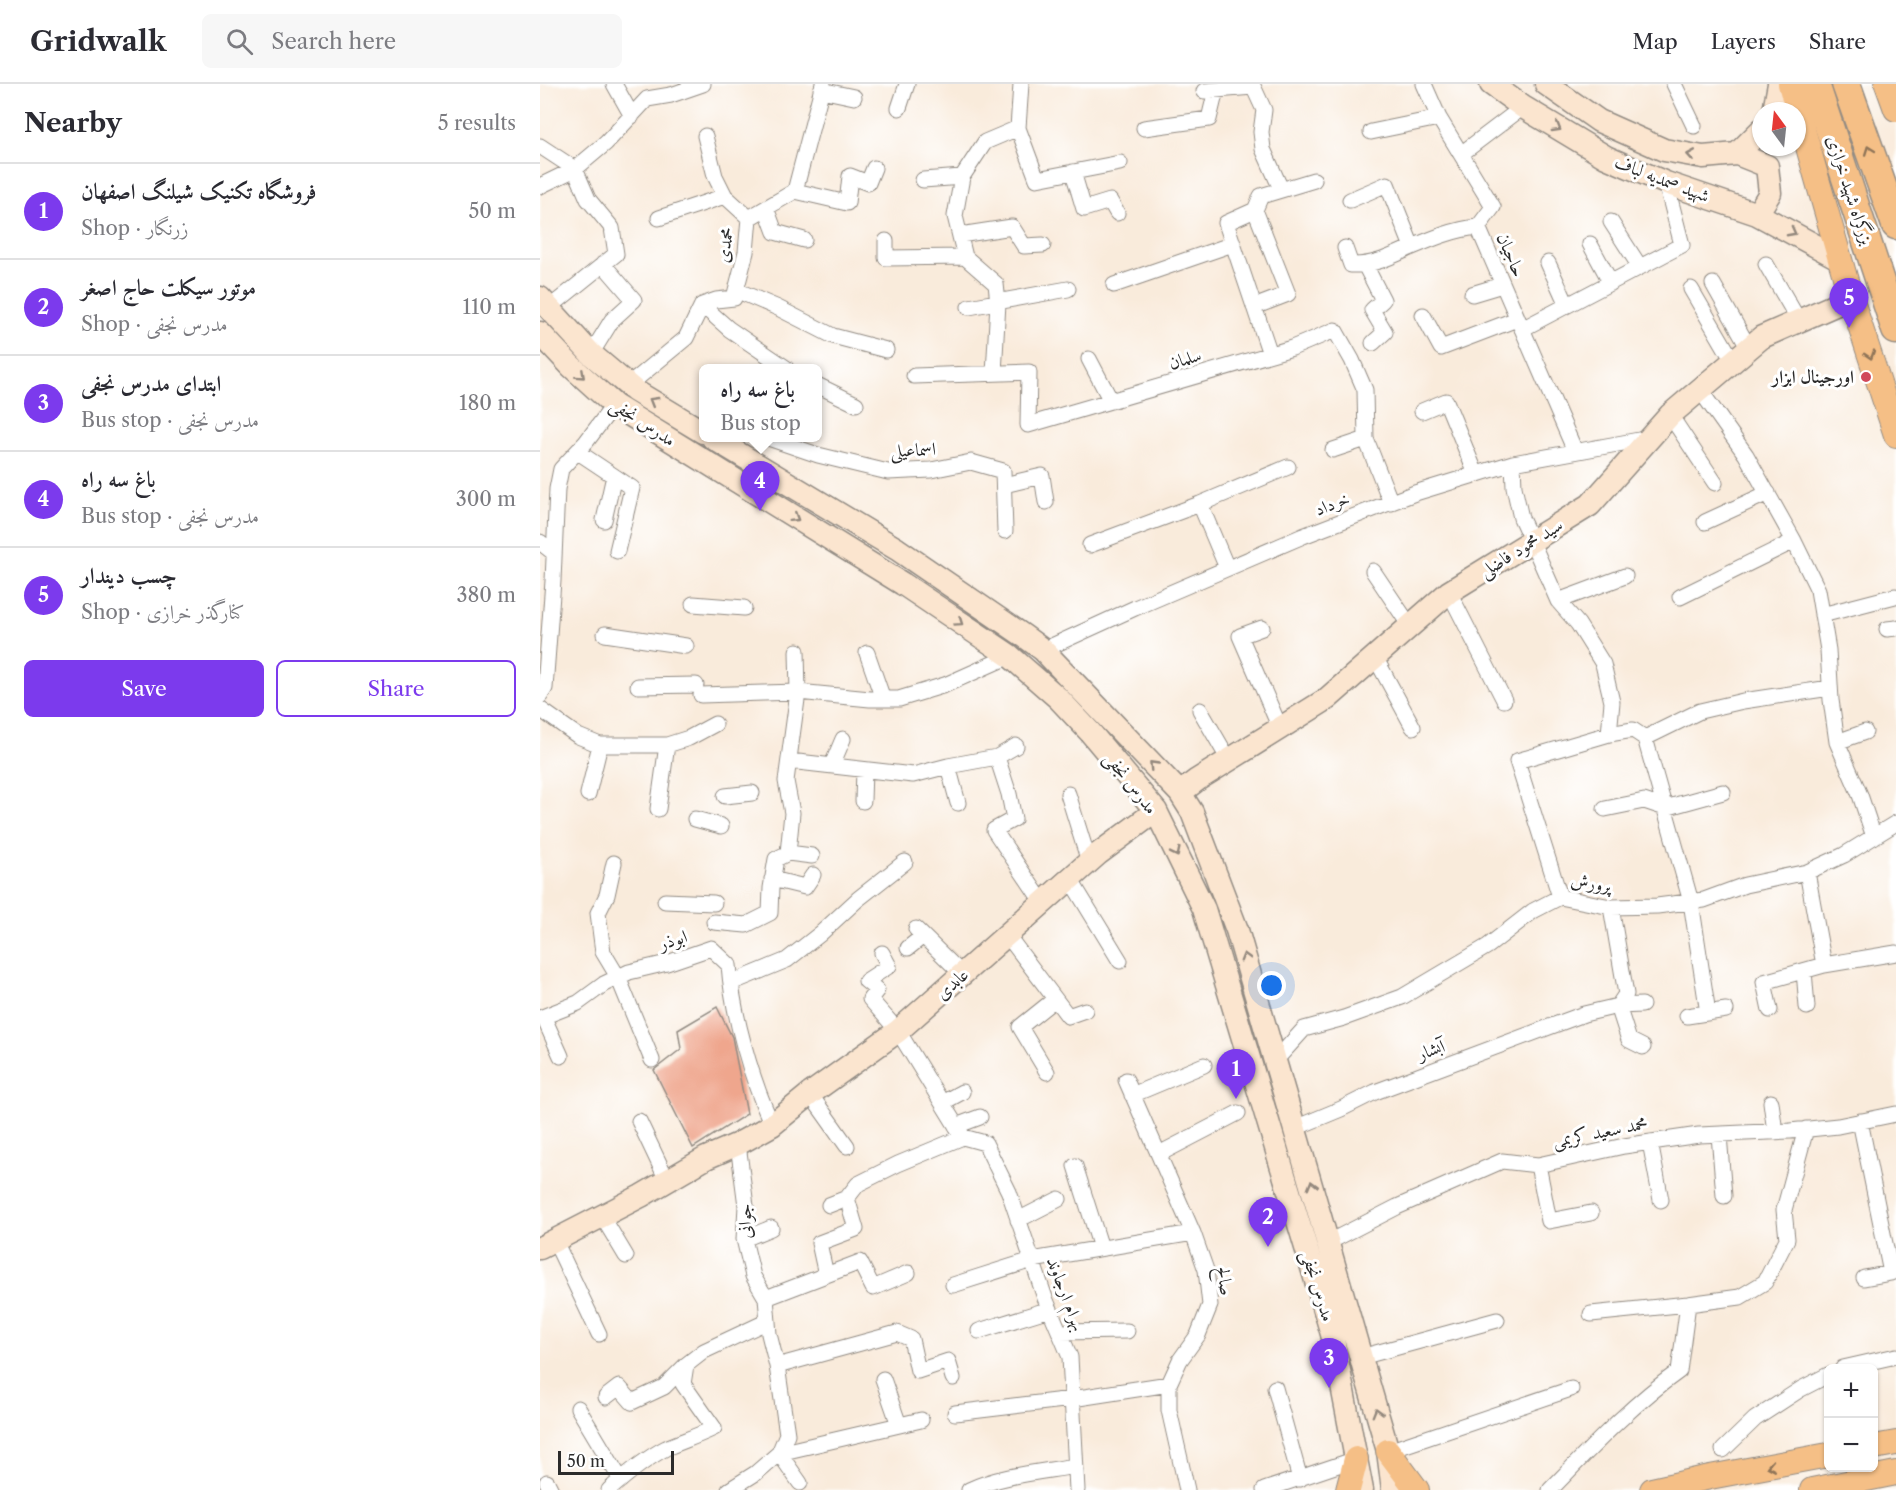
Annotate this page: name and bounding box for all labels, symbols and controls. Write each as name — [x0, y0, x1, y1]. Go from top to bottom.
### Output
search box — [202, 14, 622, 68]
text: Gridwalk — [30, 24, 166, 58]
icon: search — [223, 25, 256, 58]
text: Search here — [271, 28, 396, 55]
text: Map — [1633, 29, 1678, 54]
text: Layers — [1711, 29, 1776, 54]
text: Share — [1809, 29, 1866, 54]
north arrow — [1752, 102, 1806, 156]
text: Nearby — [24, 107, 122, 139]
text: 5 results — [438, 111, 516, 135]
one-way arrow — [1551, 120, 1561, 132]
street label: بزرگراه شهید خرازی — [1821, 132, 1879, 248]
one-way arrow — [1863, 145, 1876, 156]
one-way arrow — [1687, 149, 1697, 162]
street label: شهید صمدیه لباف — [1611, 151, 1713, 208]
text: فروشگاه تکنیک شیلنگ اصفهان — [81, 178, 317, 205]
text: 1 — [39, 199, 48, 223]
text: 50 m — [469, 199, 516, 223]
text: Shop · زرنگار — [81, 216, 188, 240]
one-way arrow — [1786, 225, 1796, 236]
street label: محمدی — [711, 226, 739, 264]
street label: حاجیان — [1492, 230, 1530, 280]
text: موتور سیکلت حاج اصغر — [81, 274, 256, 301]
pin: 5 — [1830, 278, 1868, 328]
text: 2 — [38, 295, 49, 319]
text: 110 m — [463, 295, 516, 319]
text: Shop · مدرس نجفی — [81, 312, 228, 336]
street label: سلمان — [1166, 344, 1204, 374]
one-way arrow — [1862, 349, 1875, 360]
popup — [699, 364, 822, 442]
place label: اورجینال ابزار — [1770, 366, 1854, 388]
one-way arrow — [574, 368, 584, 379]
text: ابتدای مدرس نجفی — [81, 370, 221, 397]
marker: اورجینال ابزار — [1859, 370, 1873, 384]
text: باغ سه راه — [720, 376, 795, 403]
text: 3 — [38, 391, 49, 415]
text: 180 m — [459, 391, 516, 415]
street label: مدرس نجفی — [605, 393, 680, 453]
one-way arrow — [649, 397, 659, 409]
text: Bus stop · مدرس نجفی — [81, 408, 259, 432]
text: Bus stop — [720, 411, 801, 435]
street label: اسماعیلی — [890, 438, 936, 464]
pin: 4 — [740, 462, 780, 511]
text: باغ سه راه — [81, 466, 156, 493]
text: 4 — [38, 487, 49, 511]
text: 300 m — [456, 487, 516, 511]
street label: خرداد — [1311, 487, 1353, 521]
text: Bus stop · مدرس نجفی — [81, 504, 259, 528]
one-way arrow — [788, 510, 799, 521]
street label: سید محمود فاضلی — [1475, 514, 1568, 584]
text: چسب دیندار — [81, 562, 177, 589]
text: 5 — [38, 583, 49, 607]
text: 380 m — [457, 583, 516, 607]
text: Shop · کنارگذر خرازی — [81, 600, 244, 624]
one-way arrow — [953, 615, 964, 626]
button: Save — [24, 660, 264, 717]
button: Share — [276, 660, 516, 717]
street label: مدرس نجفی — [1098, 747, 1162, 820]
one-way arrow — [1149, 761, 1160, 771]
one-way arrow — [1169, 846, 1181, 857]
street label: پرورش — [1569, 869, 1615, 897]
street label: ابوذر — [654, 925, 690, 956]
one-way arrow — [1240, 952, 1252, 963]
street label: عابدی — [931, 964, 973, 1004]
your location — [1257, 971, 1286, 1000]
street label: آبشار — [1412, 1034, 1450, 1066]
pin: 1 — [1216, 1050, 1256, 1099]
street label: محمد سعید کریمی — [1551, 1112, 1649, 1153]
one-way arrow — [1307, 1180, 1319, 1191]
pin: 2 — [1248, 1198, 1288, 1247]
street label: جوانی — [734, 1203, 756, 1239]
street label: مدرس نجفی — [1295, 1248, 1339, 1325]
street label: بهرام ارجاوند — [1037, 1254, 1090, 1336]
street label: صالح — [1207, 1265, 1238, 1298]
pin: 3 — [1310, 1338, 1348, 1388]
map controls — [1824, 1364, 1878, 1472]
button: + — [1824, 1364, 1878, 1418]
one-way arrow — [1372, 1407, 1385, 1417]
button: − — [1824, 1418, 1878, 1472]
scale bar — [558, 1448, 674, 1476]
text: 50 m — [567, 1451, 605, 1471]
one-way arrow — [1766, 1459, 1776, 1472]

